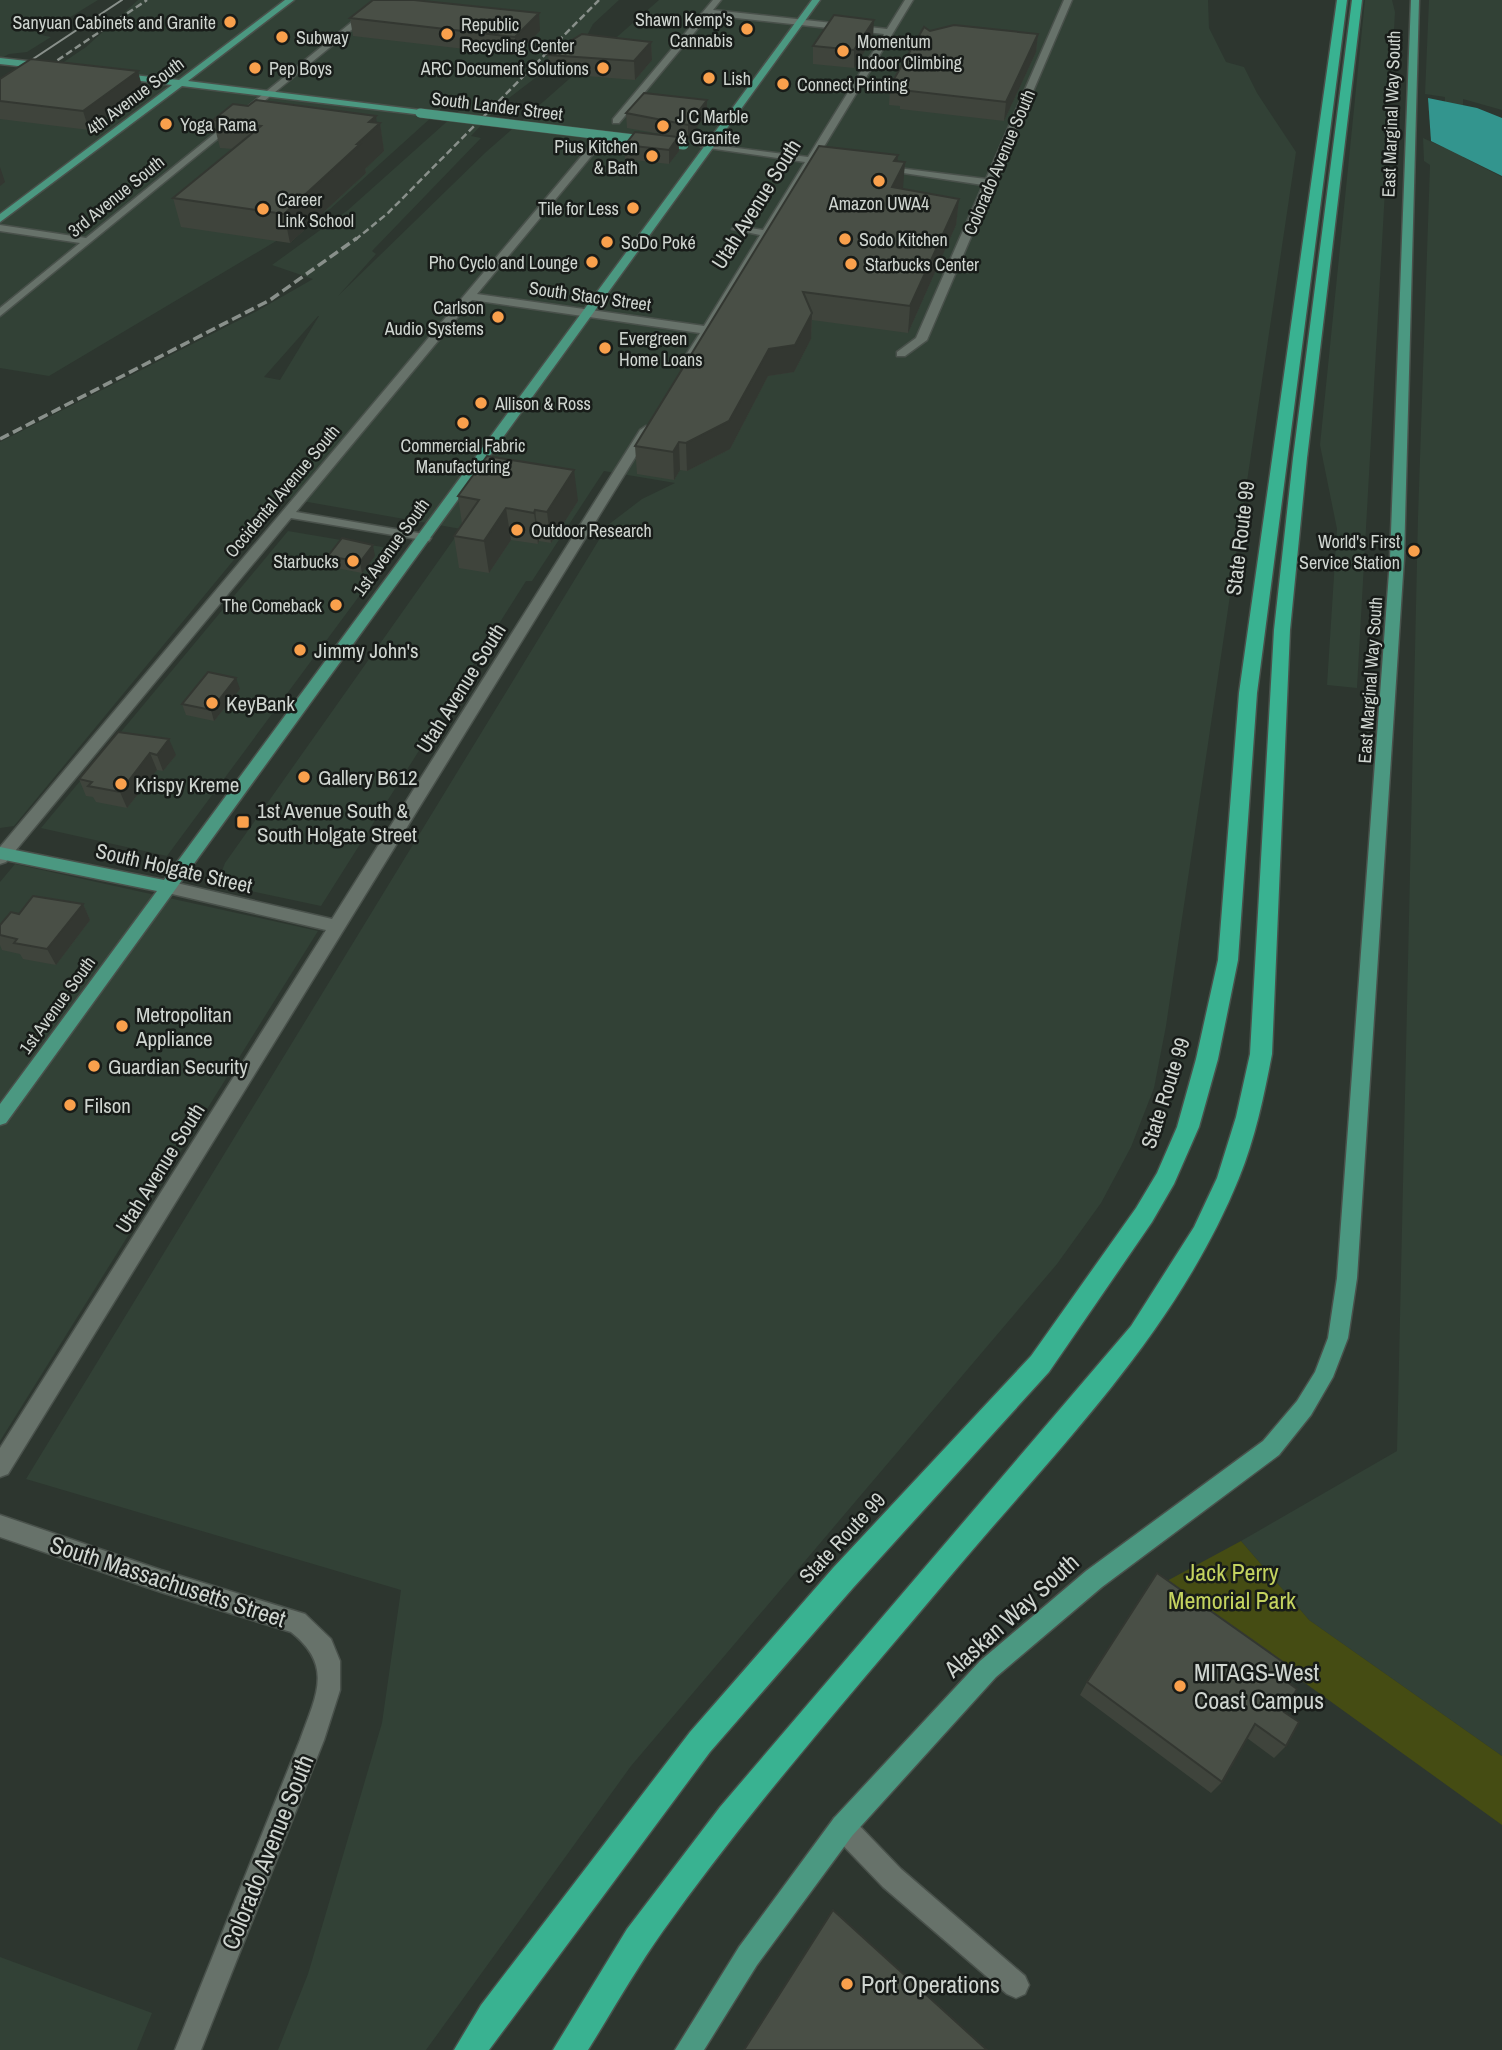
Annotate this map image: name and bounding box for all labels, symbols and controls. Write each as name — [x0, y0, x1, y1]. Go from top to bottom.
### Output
place label: Shawn Kemp's Cannabis — [635, 7, 733, 53]
place label: Sanyuan Cabinets and Granite — [12, 10, 216, 35]
place label: Republic Recycling Center — [461, 12, 574, 58]
marker: Sanyuan Cabinets and Granite — [222, 14, 238, 30]
marker: Shawn Kemp's Cannabis — [739, 21, 755, 37]
place label: Subway — [296, 25, 349, 50]
marker: Republic Recycling Center — [439, 26, 455, 42]
marker: Subway — [274, 29, 290, 45]
place label: Momentum Indoor Climbing — [857, 29, 963, 75]
street label: East Marginal Way South — [1376, 30, 1406, 198]
marker: Momentum Indoor Climbing — [835, 43, 851, 59]
street label: 4th Avenue South — [81, 51, 189, 141]
place label: Pep Boys — [269, 56, 332, 81]
place label: ARC Document Solutions — [420, 56, 589, 81]
marker: Pep Boys — [247, 60, 263, 76]
marker: ARC Document Solutions — [595, 60, 611, 76]
place label: Lish — [723, 66, 751, 91]
marker: Lish — [701, 70, 717, 86]
place label: Connect Printing — [797, 72, 909, 97]
marker: Connect Printing — [775, 76, 791, 92]
street label: Colorado Avenue South — [957, 85, 1041, 239]
street label: South Lander Street — [430, 86, 564, 126]
place label: J C Marble & Granite — [677, 104, 748, 150]
place label: Yoga Rama — [180, 112, 257, 137]
marker: Yoga Rama — [158, 116, 174, 132]
marker: J C Marble & Granite — [655, 118, 671, 134]
place label: Pius Kitchen & Bath — [554, 134, 638, 180]
street label: Utah Avenue South — [704, 134, 808, 274]
marker: Pius Kitchen & Bath — [644, 148, 660, 164]
street label: 3rd Avenue South — [63, 149, 169, 243]
marker: Amazon UWA4 — [871, 173, 887, 189]
place label: Career Link School — [277, 187, 354, 233]
place label: Amazon UWA4 — [828, 191, 929, 216]
place label: Tile for Less — [538, 196, 619, 221]
marker: Tile for Less — [625, 200, 641, 216]
marker: Career Link School — [255, 201, 271, 217]
place label: Sodo Kitchen — [859, 227, 948, 252]
place label: SoDo Poké — [621, 230, 696, 255]
marker: Sodo Kitchen — [837, 231, 853, 247]
marker: SoDo Poké — [599, 234, 615, 250]
place label: Pho Cyclo and Lounge — [429, 250, 578, 275]
place label: Starbucks Center — [865, 252, 979, 277]
marker: Pho Cyclo and Lounge — [584, 254, 600, 270]
marker: Starbucks Center — [843, 256, 859, 272]
street label: South Stacy Street — [527, 275, 653, 317]
place label: Carlson Audio Systems — [384, 295, 484, 341]
marker: Carlson Audio Systems — [490, 309, 506, 325]
place label: Evergreen Home Loans — [619, 326, 703, 372]
marker: Evergreen Home Loans — [597, 340, 613, 356]
place label: Allison & Ross — [494, 391, 591, 416]
marker: Allison & Ross — [473, 395, 489, 411]
marker: Commercial Fabric Manufacturing — [455, 415, 471, 431]
street label: Occidental Avenue South — [219, 419, 345, 563]
place label: Commercial Fabric Manufacturing — [401, 433, 525, 479]
street label: State Route 99 — [1219, 479, 1261, 597]
street label: 1st Avenue South — [347, 493, 435, 601]
place label: Outdoor Research — [531, 518, 652, 543]
marker: Outdoor Research — [509, 522, 525, 538]
place label: World's First Service Station — [1299, 529, 1400, 575]
marker: World's First Service Station — [1406, 543, 1422, 559]
place label: Starbucks — [273, 549, 339, 574]
marker: Starbucks — [345, 553, 361, 569]
place label: The Comeback — [222, 593, 323, 618]
street label: East Marginal Way South — [1352, 596, 1388, 764]
marker: The Comeback — [328, 597, 344, 613]
street label: Utah Avenue South — [409, 618, 513, 758]
place label: Jimmy John's — [314, 636, 419, 665]
marker: Jimmy John's — [292, 642, 308, 658]
place label: KeyBank — [226, 689, 295, 718]
marker: KeyBank — [204, 695, 220, 711]
place label: Gallery B612 — [318, 763, 418, 792]
marker: Gallery B612 — [296, 769, 312, 785]
place label: Krispy Kreme — [135, 770, 239, 799]
marker: Krispy Kreme — [113, 776, 129, 792]
place label: 1st Avenue South & South Holgate Street — [257, 796, 417, 849]
marker: 1st Avenue South & South Holgate Street — [235, 814, 251, 830]
street label: South Holgate Street — [93, 836, 255, 900]
street label: 1st Avenue South — [13, 951, 101, 1059]
place label: Metropolitan Appliance — [135, 1000, 232, 1053]
marker: Metropolitan Appliance — [114, 1018, 130, 1034]
street label: State Route 99 — [1133, 1034, 1197, 1152]
place label: Guardian Security — [108, 1052, 248, 1081]
marker: Guardian Security — [86, 1058, 102, 1074]
place label: Filson — [84, 1091, 131, 1120]
marker: Filson — [62, 1097, 78, 1113]
street label: Utah Avenue South — [108, 1098, 212, 1238]
street label: State Route 99 — [792, 1486, 892, 1590]
street label: South Massachusetts Street — [46, 1528, 290, 1634]
street label: Alaskan Way South — [936, 1546, 1085, 1685]
park label: Jack Perry Memorial Park — [1168, 1556, 1296, 1616]
place label: MITAGS-West Coast Campus — [1194, 1656, 1324, 1716]
marker: MITAGS-West Coast Campus — [1172, 1678, 1188, 1694]
street label: Colorado Avenue South — [213, 1750, 321, 1954]
place label: Port Operations — [861, 1968, 1000, 2000]
marker: Port Operations — [839, 1976, 855, 1992]

